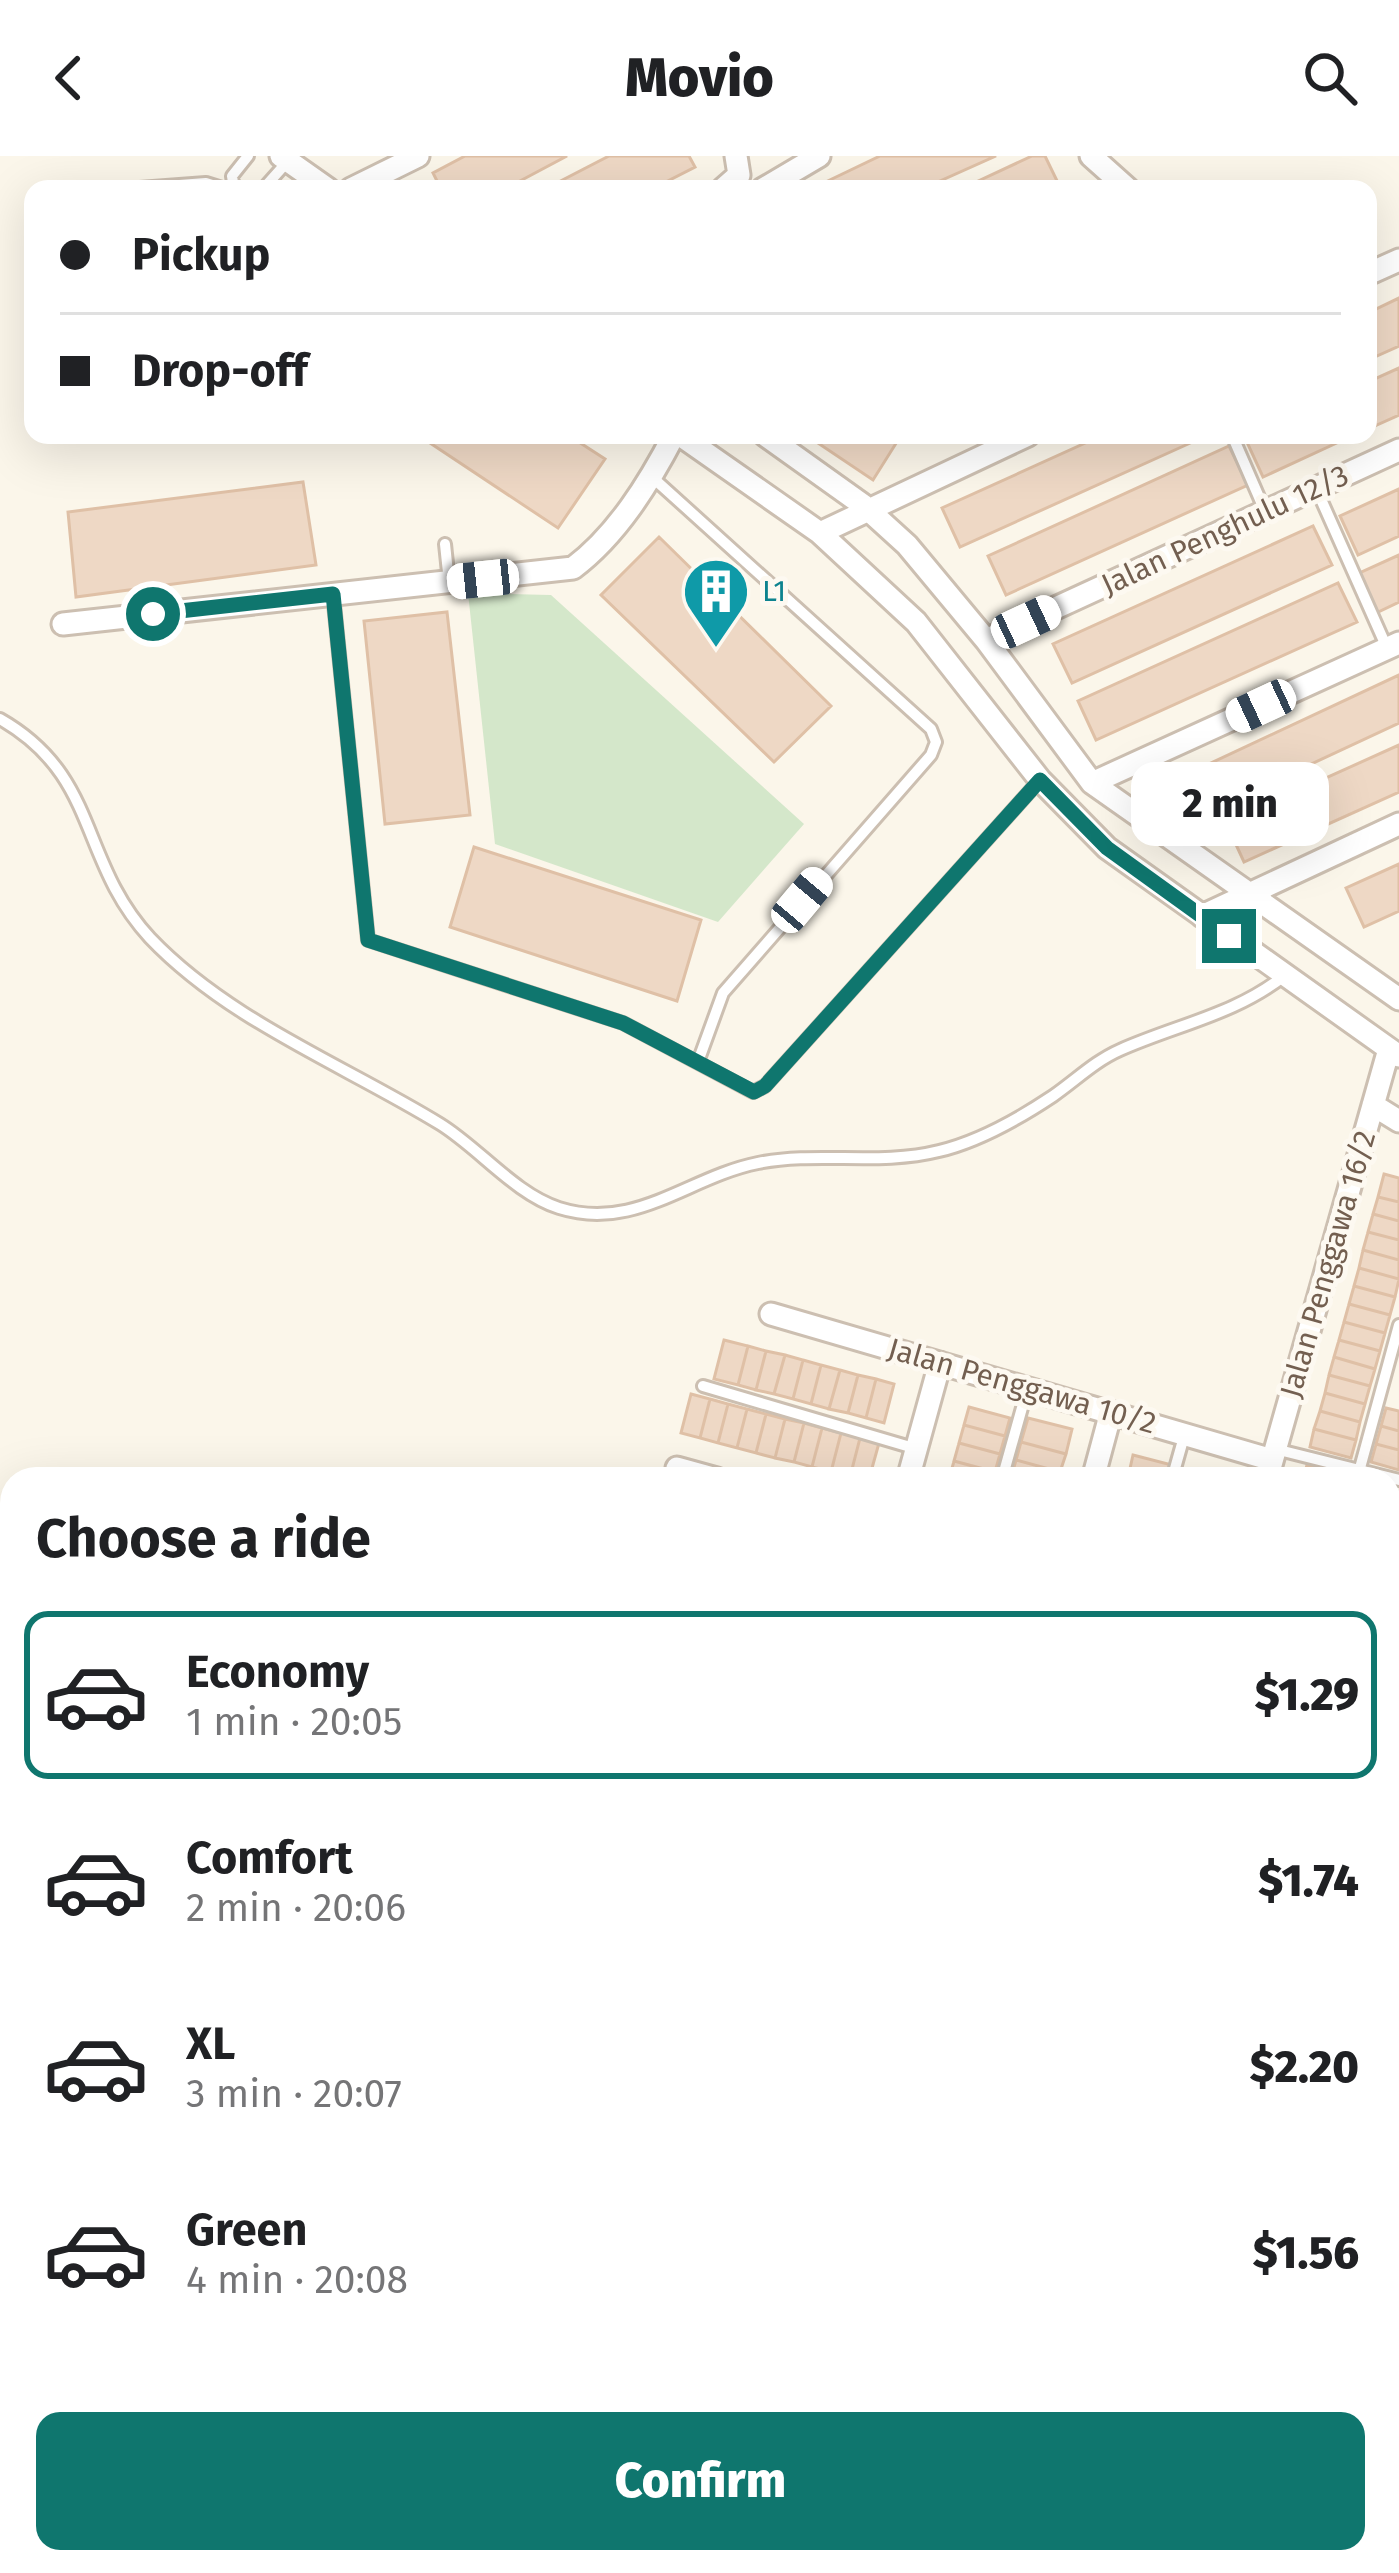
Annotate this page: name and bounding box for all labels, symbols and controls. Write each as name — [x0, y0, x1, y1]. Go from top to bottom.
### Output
icon: back — [36, 45, 102, 111]
icon: search — [1297, 45, 1363, 111]
text: Movio — [625, 46, 774, 110]
text: Pickup — [132, 228, 270, 282]
text: Drop-off — [132, 344, 308, 398]
street label: Jalan Penghulu 12/3 — [1096, 457, 1354, 603]
building icon: L1 — [681, 556, 751, 650]
car — [445, 557, 521, 601]
place label: L1 — [762, 573, 786, 609]
route start — [126, 587, 180, 641]
car — [986, 590, 1066, 654]
car — [1221, 674, 1301, 738]
callout: 2 min — [1130, 762, 1328, 846]
text: 2 min — [1182, 781, 1278, 827]
car — [765, 861, 839, 939]
route end — [1202, 909, 1256, 963]
street label: Jalan Penggawa 16/2 — [1273, 1126, 1383, 1402]
street label: Jalan Penggawa 10/2 — [884, 1330, 1160, 1442]
text: Choose a ride — [36, 1507, 371, 1571]
icon: car — [42, 1641, 150, 1749]
text: Economy — [186, 1645, 369, 1699]
text: $1.29 — [1255, 1668, 1359, 1722]
text: 1 min · 20:05 — [186, 1699, 402, 1745]
icon: car — [42, 1827, 150, 1935]
text: Comfort — [186, 1831, 353, 1885]
text: $1.74 — [1258, 1854, 1359, 1908]
text: 2 min · 20:06 — [186, 1885, 406, 1931]
icon: car — [42, 2013, 150, 2121]
text: XL — [186, 2017, 235, 2071]
text: $2.20 — [1250, 2040, 1359, 2094]
text: 3 min · 20:07 — [186, 2071, 402, 2117]
icon: car — [42, 2199, 150, 2307]
text: Green — [186, 2203, 307, 2257]
text: $1.56 — [1253, 2226, 1359, 2280]
text: 4 min · 20:08 — [186, 2257, 408, 2303]
button: Confirm — [36, 2412, 1365, 2550]

